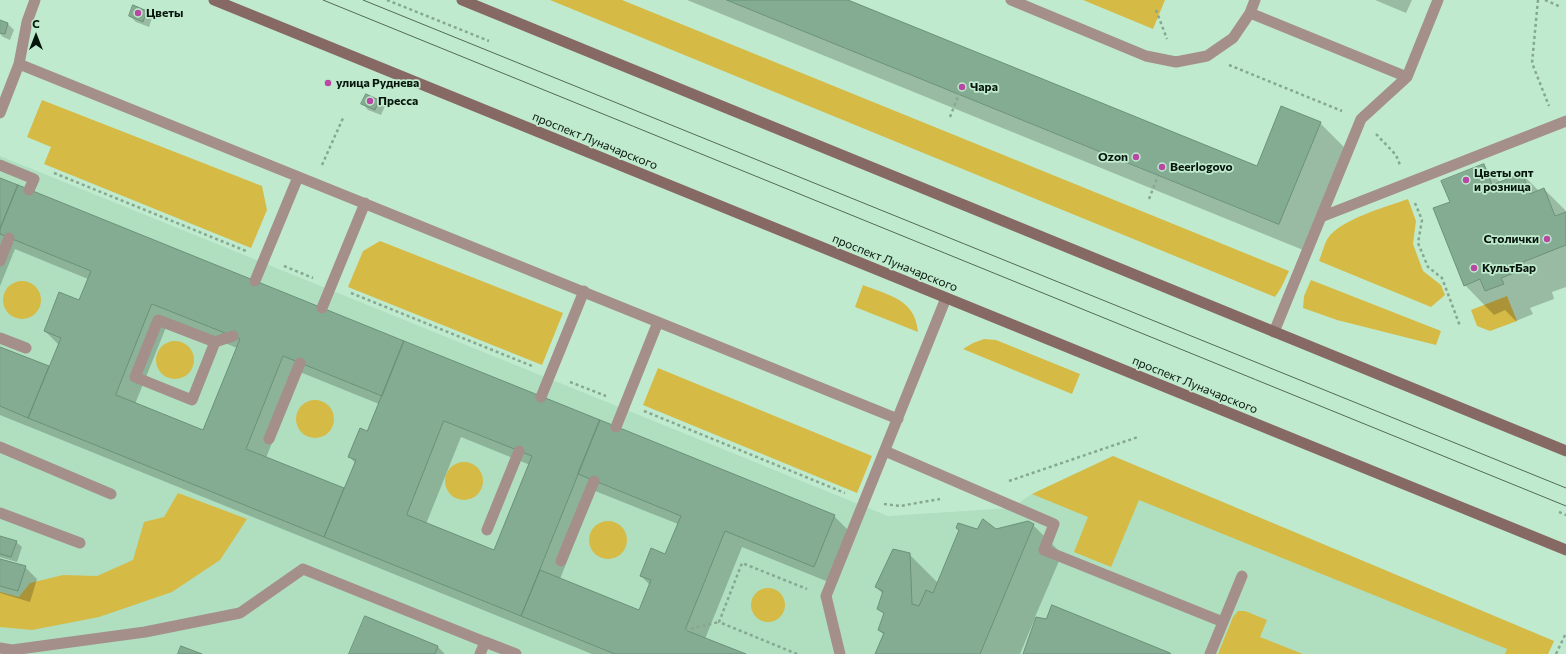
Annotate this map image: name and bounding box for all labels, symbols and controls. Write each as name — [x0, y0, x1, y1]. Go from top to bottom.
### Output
place label: Цветы — [146, 6, 183, 20]
marker: Цветы — [133, 8, 143, 18]
north arrow — [16, 16, 56, 56]
text: С — [32, 17, 40, 30]
place label: улица Руднева — [336, 76, 419, 90]
marker: улица Руднева — [323, 78, 333, 88]
place label: Чара — [970, 80, 998, 94]
marker: Чара — [957, 82, 967, 92]
place label: Пресса — [378, 94, 418, 108]
marker: Пресса — [365, 96, 375, 106]
street label: проспект Луначарского — [530, 109, 660, 173]
place label: Ozon — [1098, 150, 1128, 164]
marker: Ozon — [1131, 152, 1141, 162]
place label: Beerlogovo — [1170, 160, 1233, 174]
marker: Beerlogovo — [1157, 162, 1167, 172]
place label: Цветы опт и розница — [1474, 166, 1534, 194]
marker: Цветы опт и розница — [1461, 175, 1471, 185]
street label: проспект Луначарского — [830, 231, 960, 295]
place label: Столички — [1484, 232, 1539, 246]
marker: Столички — [1542, 234, 1552, 244]
place label: КультБар — [1482, 261, 1536, 275]
marker: КультБар — [1469, 263, 1479, 273]
street label: проспект Луначарского — [1130, 353, 1260, 417]

